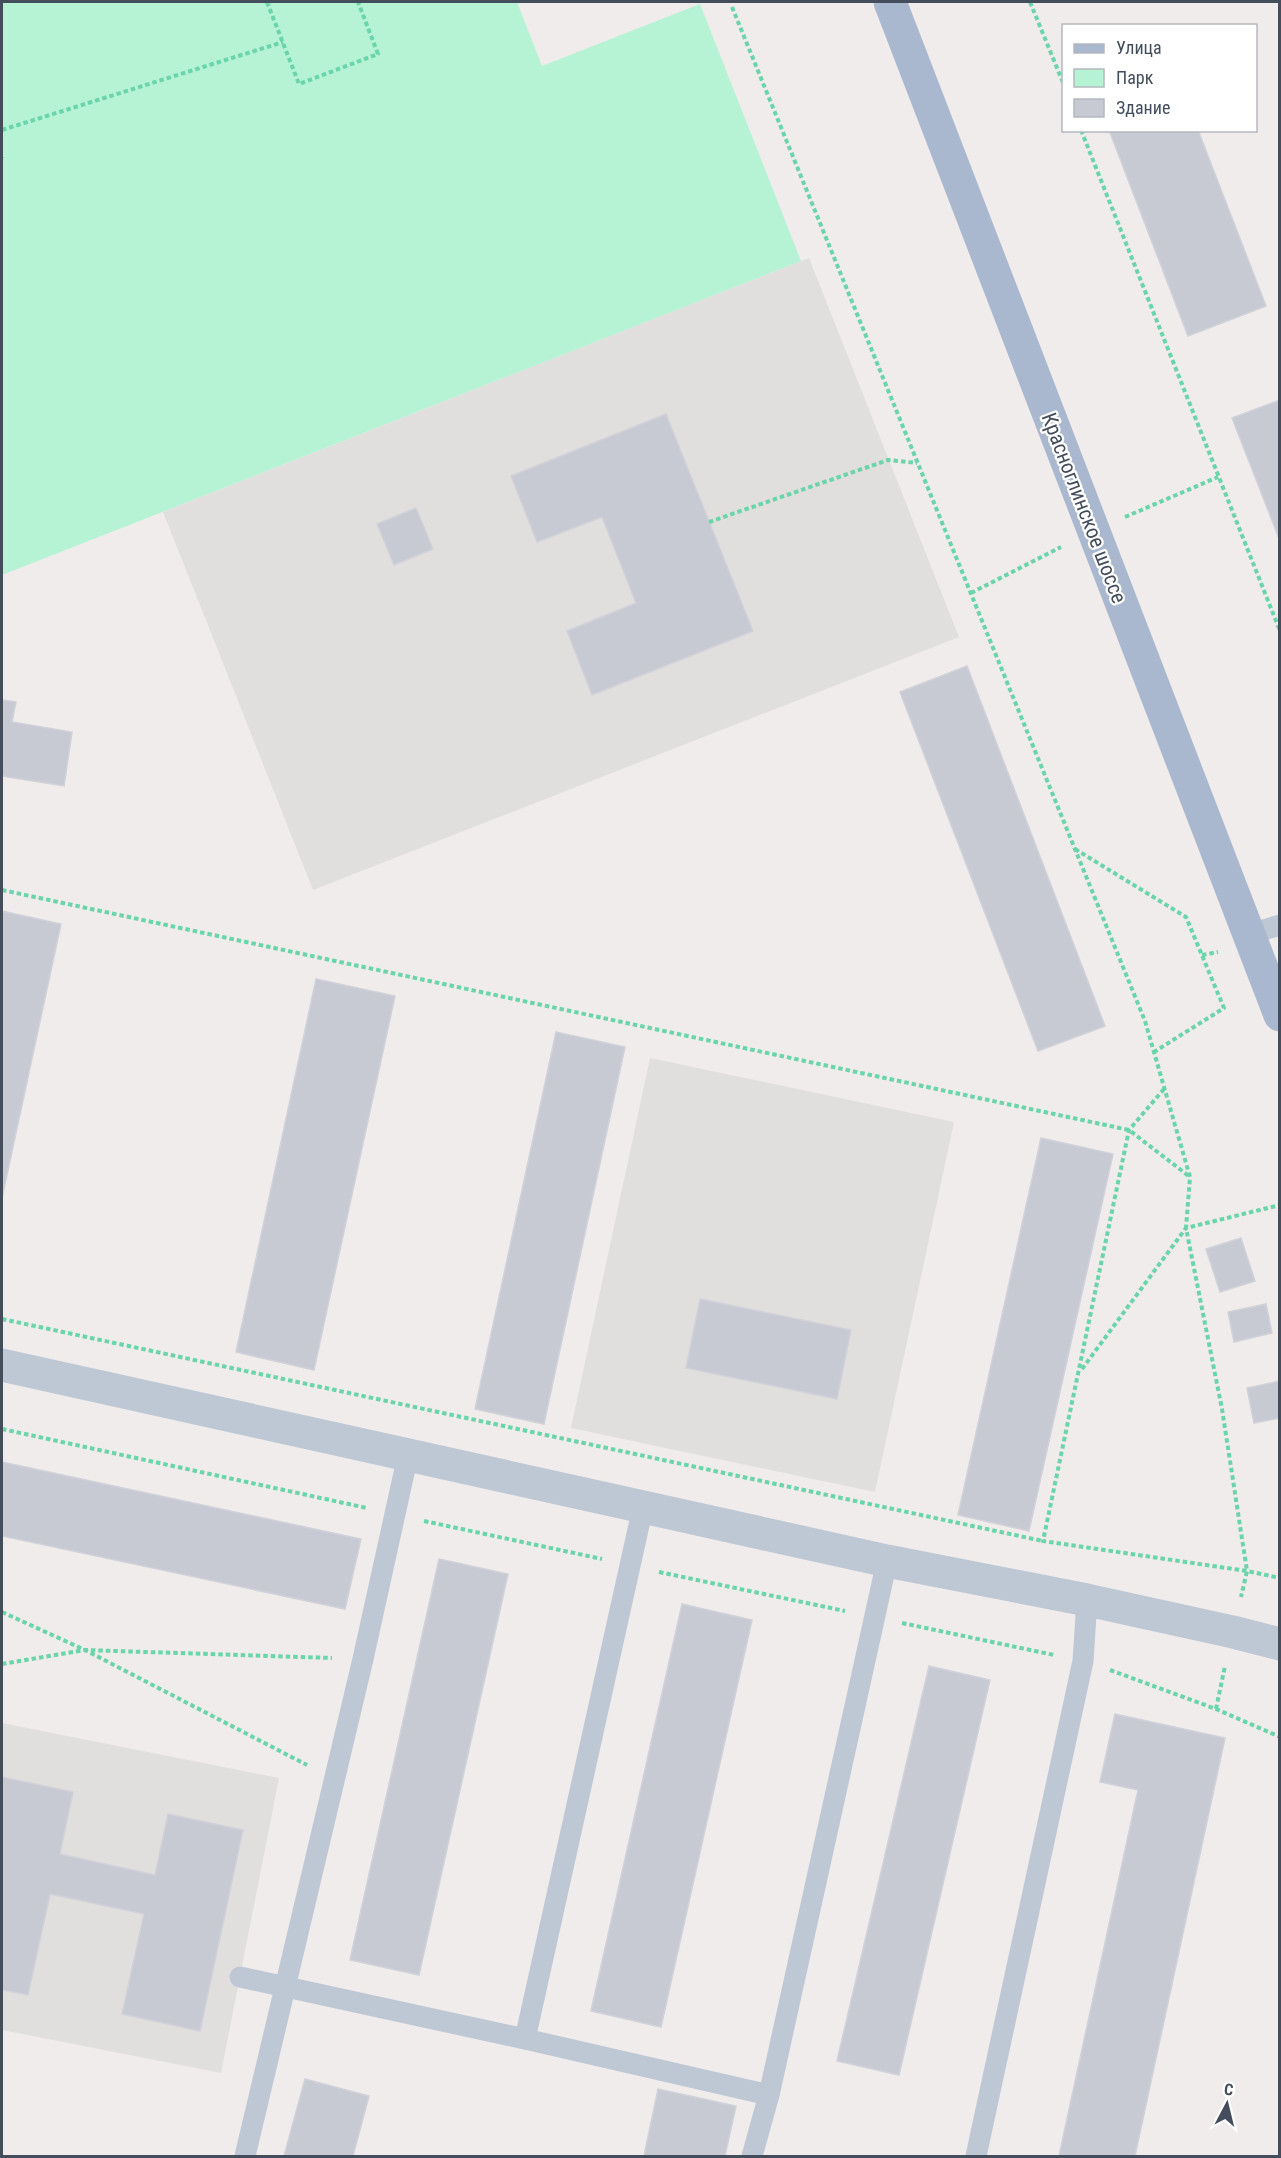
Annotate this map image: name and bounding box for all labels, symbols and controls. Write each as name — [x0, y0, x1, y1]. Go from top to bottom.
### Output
legend — [1062, 24, 1257, 132]
text: Улица — [1116, 37, 1162, 58]
text: Парк — [1116, 67, 1154, 88]
text: Здание — [1116, 97, 1170, 118]
street label: Красноглинское шоссе — [1037, 410, 1131, 607]
north arrow — [1197, 2074, 1257, 2134]
text: С — [1223, 2080, 1234, 2100]

